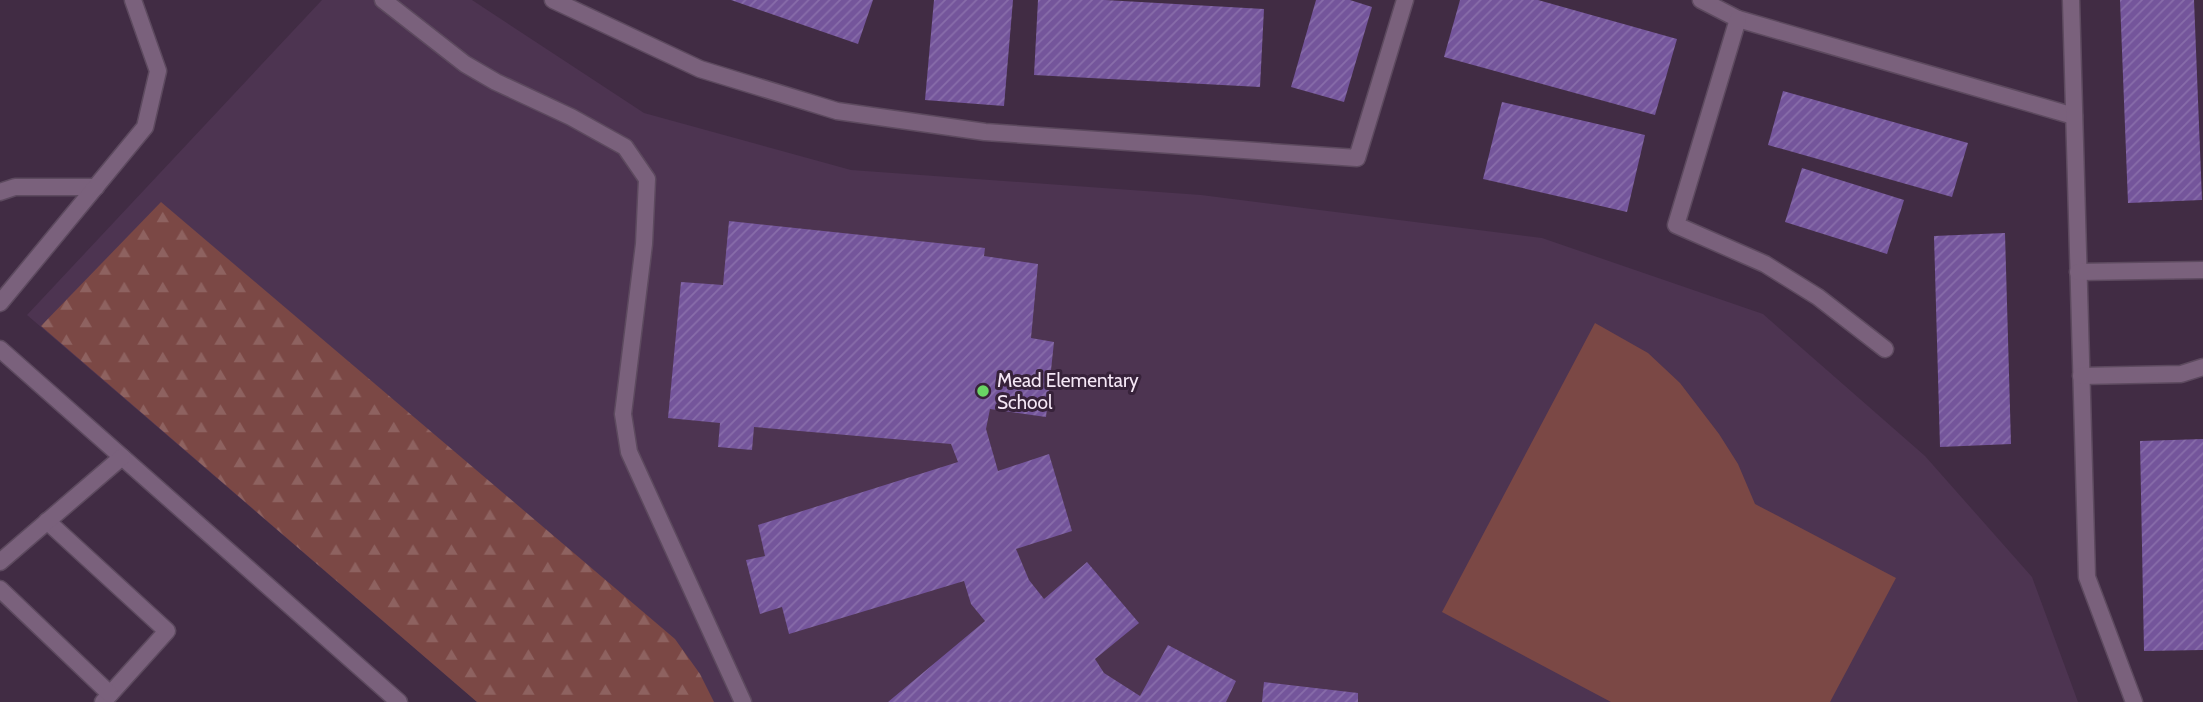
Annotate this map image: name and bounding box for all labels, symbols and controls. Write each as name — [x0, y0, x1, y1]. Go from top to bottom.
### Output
place label: Mead Elementary School — [997, 369, 1139, 414]
marker: Mead Elementary School — [975, 383, 991, 399]

